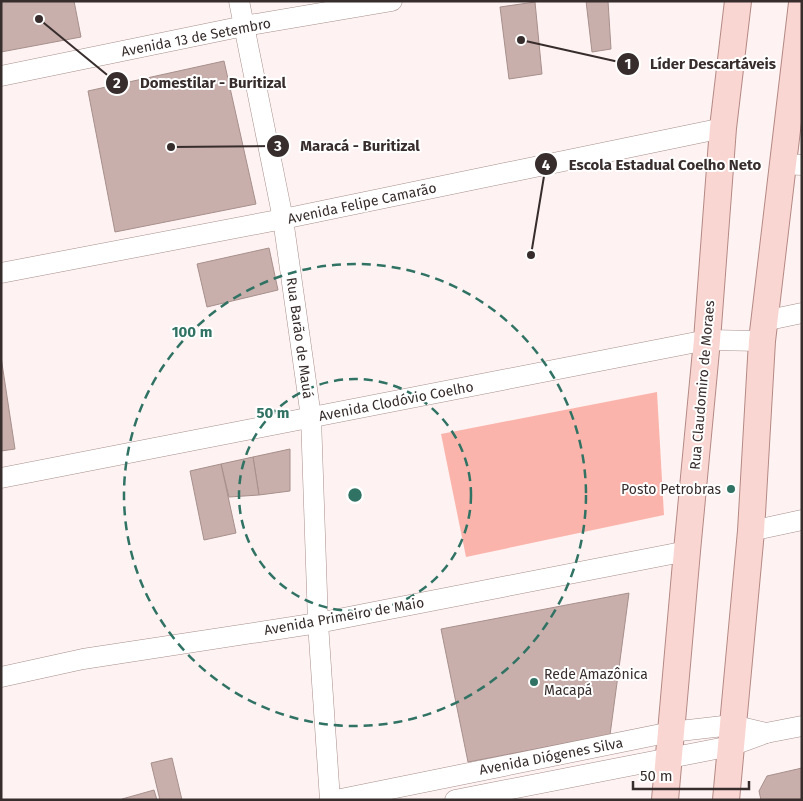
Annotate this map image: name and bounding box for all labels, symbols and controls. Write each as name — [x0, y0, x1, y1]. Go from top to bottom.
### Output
street label: Avenida 13 de Setembro — [120, 15, 272, 60]
callout: Líder Descartáveis — [615, 49, 786, 79]
text: 1 — [625, 55, 631, 73]
text: Líder Descartáveis — [650, 55, 776, 73]
callout: Domestilar - Buritizal — [105, 68, 296, 98]
text: 2 — [113, 74, 121, 92]
text: Domestilar - Buritizal — [140, 74, 286, 92]
callout: Maracá - Buritizal — [265, 131, 430, 161]
text: 3 — [273, 137, 282, 155]
text: Maracá - Buritizal — [300, 137, 420, 155]
callout: Escola Estadual Coelho Neto — [533, 149, 771, 179]
text: 4 — [542, 156, 551, 174]
text: Escola Estadual Coelho Neto — [569, 156, 762, 174]
street label: Avenida Felipe Camarão — [286, 179, 438, 228]
street label: Rua Barão de Mauá — [283, 276, 316, 400]
street label: Rua Claudomiro de Moraes — [687, 299, 718, 471]
text: 100 m — [172, 323, 212, 341]
street label: Avenida Clodóvio Coelho — [317, 378, 475, 425]
text: 50 m — [256, 404, 290, 422]
place label: Posto Petrobras — [621, 481, 721, 498]
marker: Posto Petrobras — [725, 483, 737, 495]
centre of rings — [346, 486, 364, 504]
street label: Avenida Primeiro de Maio — [263, 594, 426, 639]
place label: Rede Amazônica Macapá — [544, 666, 648, 699]
marker: Rede Amazônica Macapá — [528, 676, 540, 688]
street label: Avenida Diógenes Silva — [478, 734, 624, 779]
scale bar — [633, 758, 749, 790]
text: 50 m — [640, 767, 673, 785]

